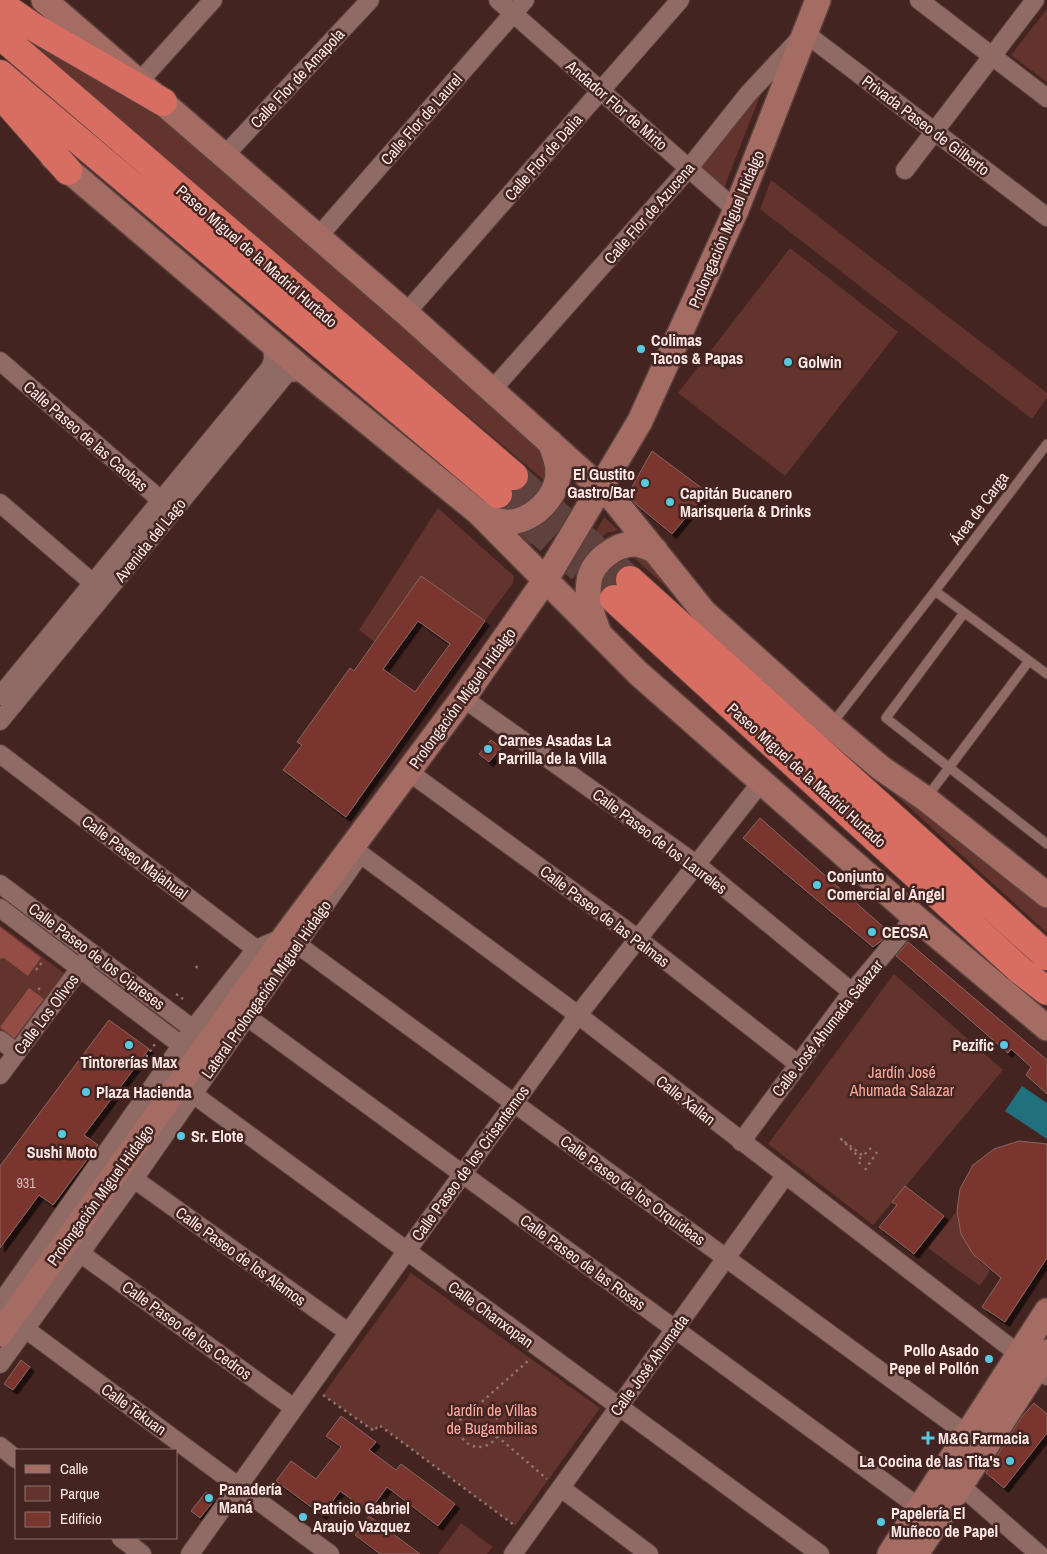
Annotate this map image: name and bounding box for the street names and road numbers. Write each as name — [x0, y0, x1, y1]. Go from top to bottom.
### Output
street label: Calle Flor de Amapola — [245, 23, 350, 133]
street label: Andador Flor de Mirto — [561, 54, 672, 155]
street label: Calle Flor de Laurel — [375, 69, 467, 169]
street label: Privada Paseo de Gilberto — [858, 70, 994, 180]
street label: Calle Flor de Dalia — [499, 108, 587, 205]
street label: Prolongación Miguel Hidalgo — [683, 147, 769, 311]
street label: Calle Flor de Azucena — [599, 157, 700, 269]
street label: Paseo Miguel de la Madrid Hurtado — [172, 180, 342, 332]
street label: Calle Paseo de las Caobas — [19, 376, 153, 496]
street label: Área de Carga — [944, 467, 1014, 549]
street label: Avenida del Lago — [109, 493, 191, 587]
street label: Prolongación Miguel Hidalgo — [403, 623, 521, 773]
street label: Paseo Miguel de la Madrid Hurtado — [723, 698, 891, 852]
street label: Calle Paseo de los Laureles — [588, 783, 732, 899]
street label: Calle Paseo Majahual — [77, 810, 193, 904]
street label: Calle Paseo de las Palmas — [536, 860, 674, 972]
street label: Lateral Prolongación Miguel Hidalgo — [196, 895, 336, 1083]
street label: Calle Paseo de los Cipreses — [24, 897, 170, 1015]
street label: Calle José Ahumada Salazar — [766, 954, 888, 1101]
street label: Calle Los Olivos — [8, 969, 84, 1059]
street label: Calle Xallan — [652, 1070, 720, 1130]
street label: Calle Paseo de los Crisantemos — [406, 1081, 534, 1245]
street label: Prolongación Miguel Hidalgo — [41, 1120, 159, 1270]
street label: Calle Paseo de los Orquideas — [556, 1130, 710, 1250]
street label: Calle Paseo de los Alamos — [171, 1201, 311, 1311]
street label: Calle Paseo de las Rosas — [516, 1209, 650, 1315]
street label: Calle Paseo de los Cedros — [118, 1275, 256, 1385]
street label: Calle Chanxopan — [444, 1276, 538, 1352]
street label: Calle José Ahumada — [605, 1309, 694, 1420]
street label: Calle Tekuan — [97, 1378, 171, 1440]

